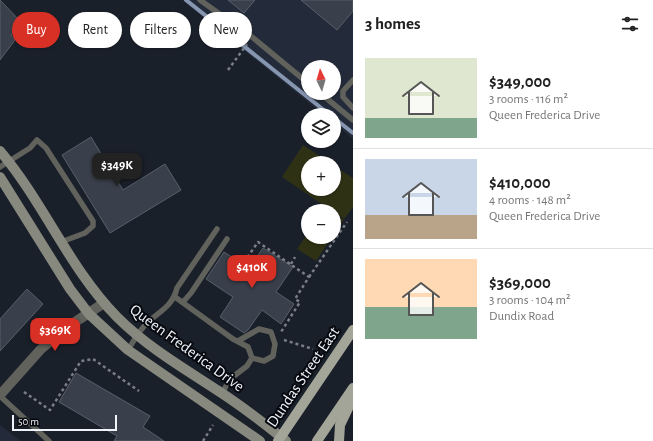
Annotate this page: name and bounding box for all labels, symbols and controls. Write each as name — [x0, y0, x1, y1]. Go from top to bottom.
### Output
chip: Buy — [12, 12, 60, 48]
chip: Rent — [68, 12, 122, 48]
chip: Filters — [130, 12, 191, 48]
chip: New — [199, 12, 252, 48]
icon: filters — [619, 13, 641, 35]
text: 3 homes — [365, 15, 421, 32]
north arrow — [301, 60, 341, 100]
map controls — [301, 60, 341, 244]
text: $349,000 — [489, 73, 551, 90]
icon: home — [397, 74, 445, 122]
text: 3 rooms · 116 m² — [489, 93, 568, 106]
button: layers — [301, 108, 341, 148]
text: Queen Frederica Drive — [489, 109, 600, 122]
pin: $349K — [89, 153, 145, 187]
button: + — [301, 156, 341, 196]
text: $349K — [101, 159, 133, 172]
text: $410,000 — [489, 174, 551, 191]
icon: home — [397, 175, 445, 223]
text: 4 rooms · 148 m² — [489, 194, 571, 207]
button: − — [301, 204, 341, 244]
text: Queen Frederica Drive — [489, 210, 600, 223]
pin: $410K — [224, 255, 280, 289]
text: $410K — [236, 261, 268, 274]
text: $369,000 — [489, 274, 551, 291]
icon: home — [397, 275, 445, 323]
text: 3 rooms · 104 m² — [489, 294, 570, 307]
street label: Queen Frederica Drive — [126, 301, 247, 396]
text: Dundix Road — [489, 310, 554, 323]
pin: $369K — [27, 318, 83, 352]
text: $369K — [39, 324, 71, 337]
street label: Dundas Street East — [264, 324, 342, 430]
scale bar — [12, 413, 117, 432]
text: 50 m — [18, 416, 39, 427]

